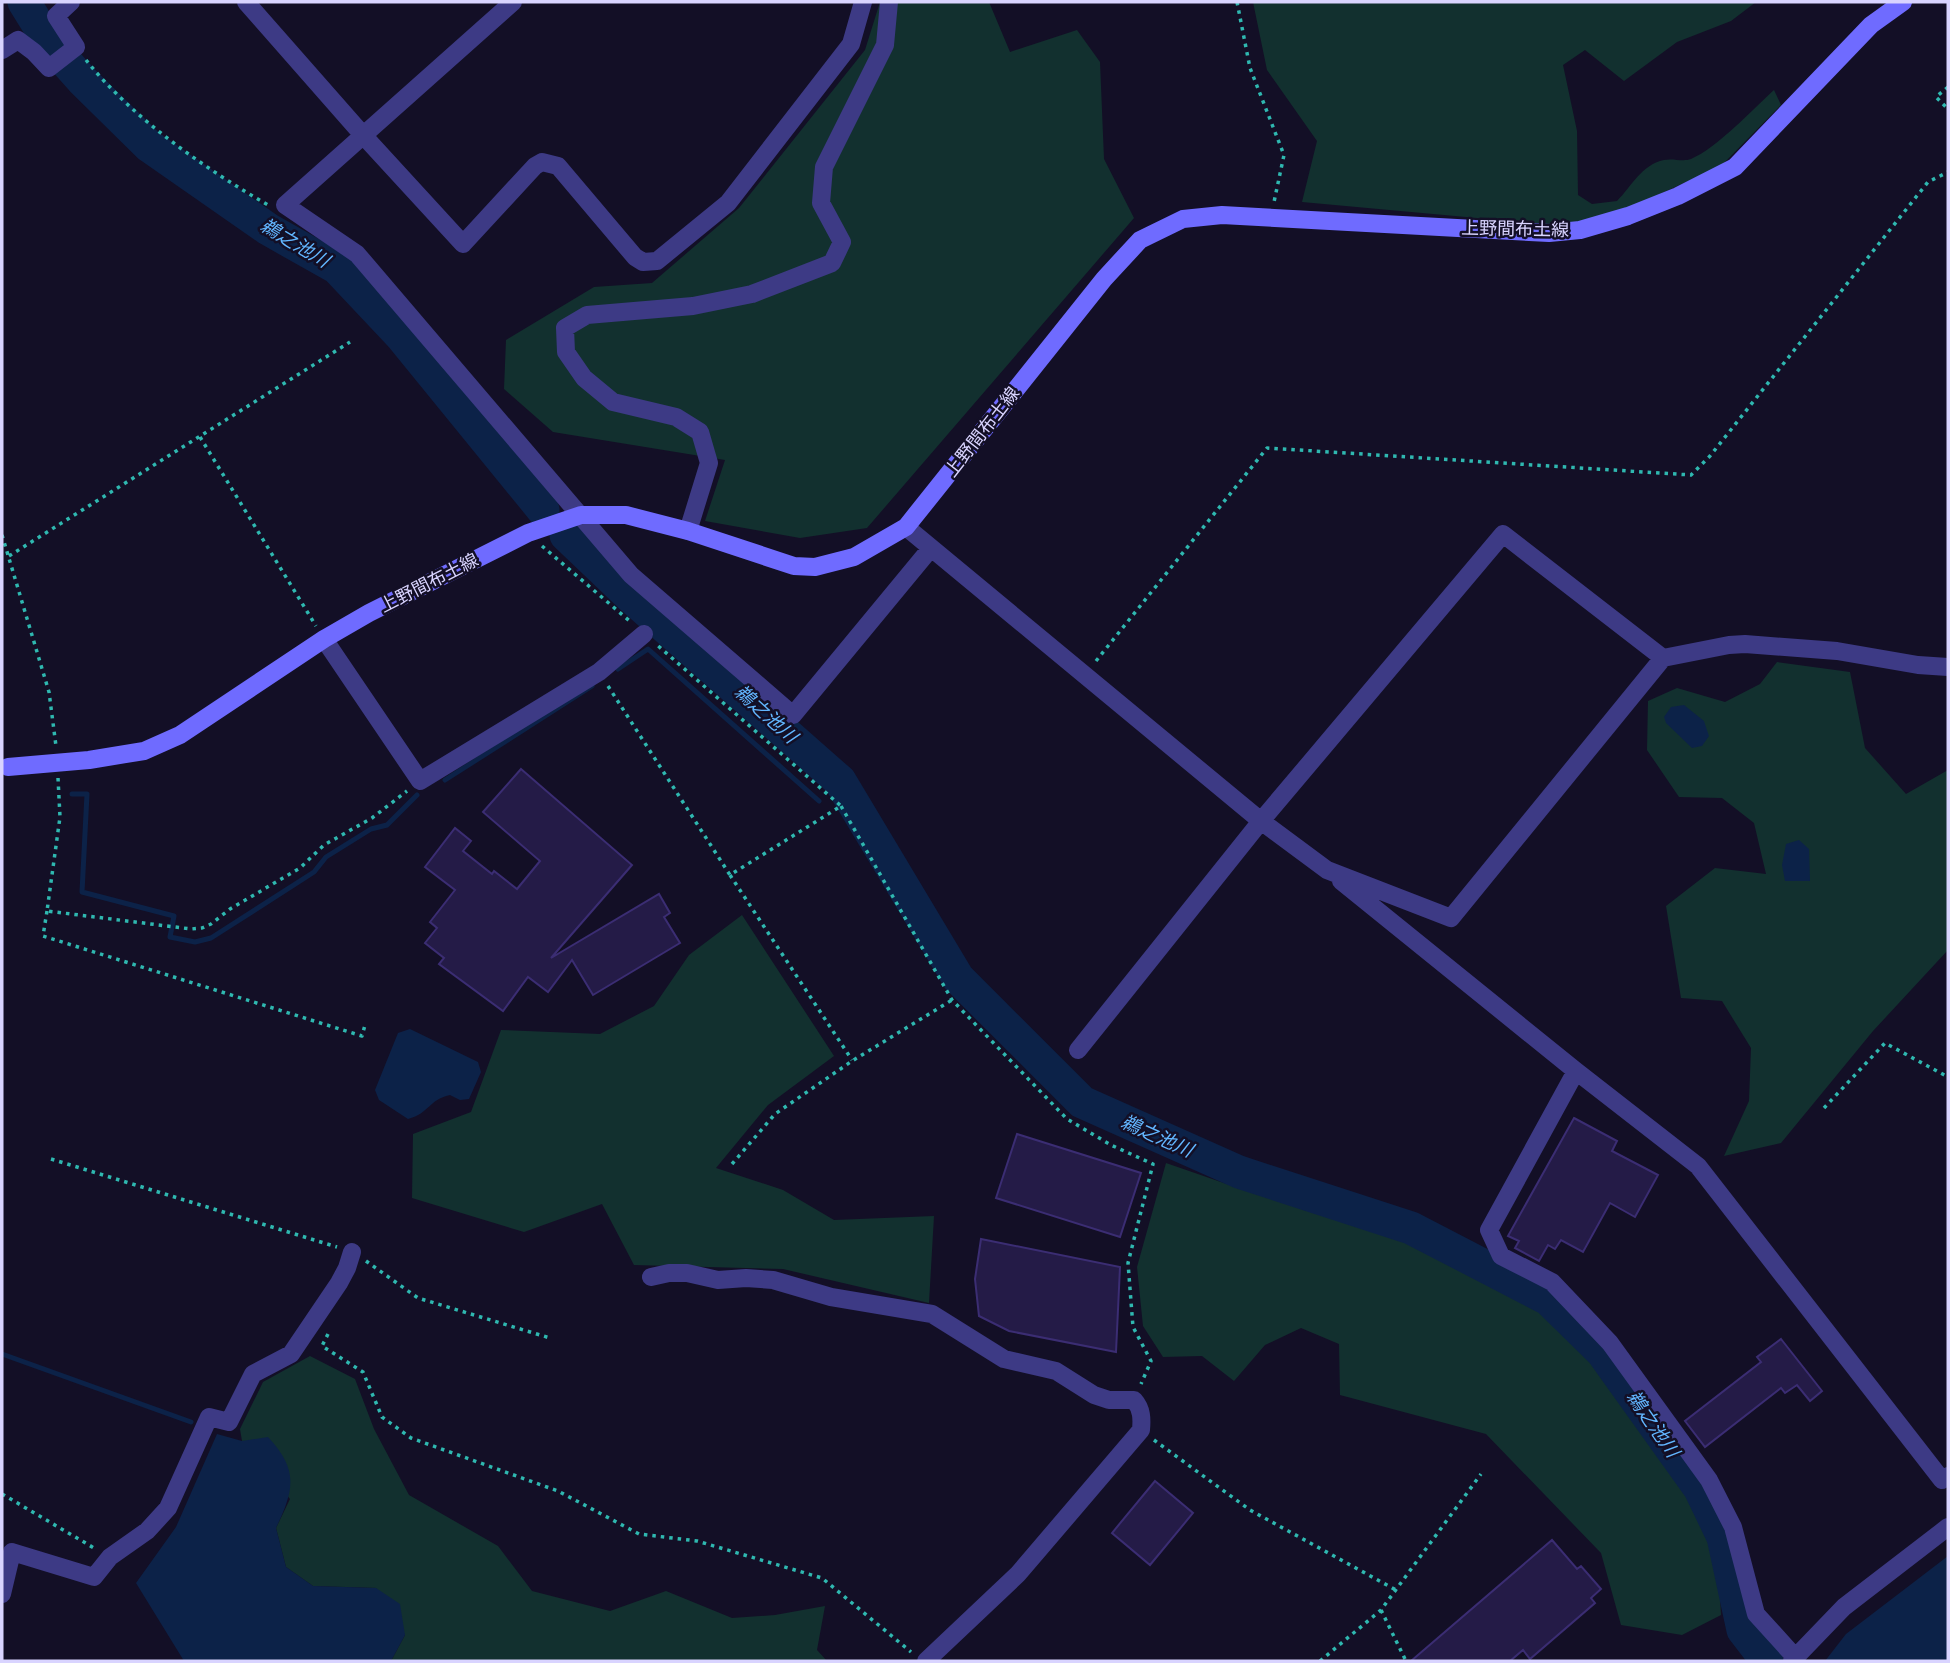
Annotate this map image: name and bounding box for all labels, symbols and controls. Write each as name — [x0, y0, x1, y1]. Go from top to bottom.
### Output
water label: 鵜之池川 — [256, 214, 335, 273]
street label: 上野間布土線 — [1461, 217, 1569, 241]
street label: 上野間布土線 — [940, 383, 1024, 481]
street label: 上野間布土線 — [376, 549, 482, 617]
water label: 鵜之池川 — [730, 680, 803, 749]
water label: 鵜之池川 — [1118, 1110, 1198, 1163]
water label: 鵜之池川 — [1622, 1386, 1685, 1463]

